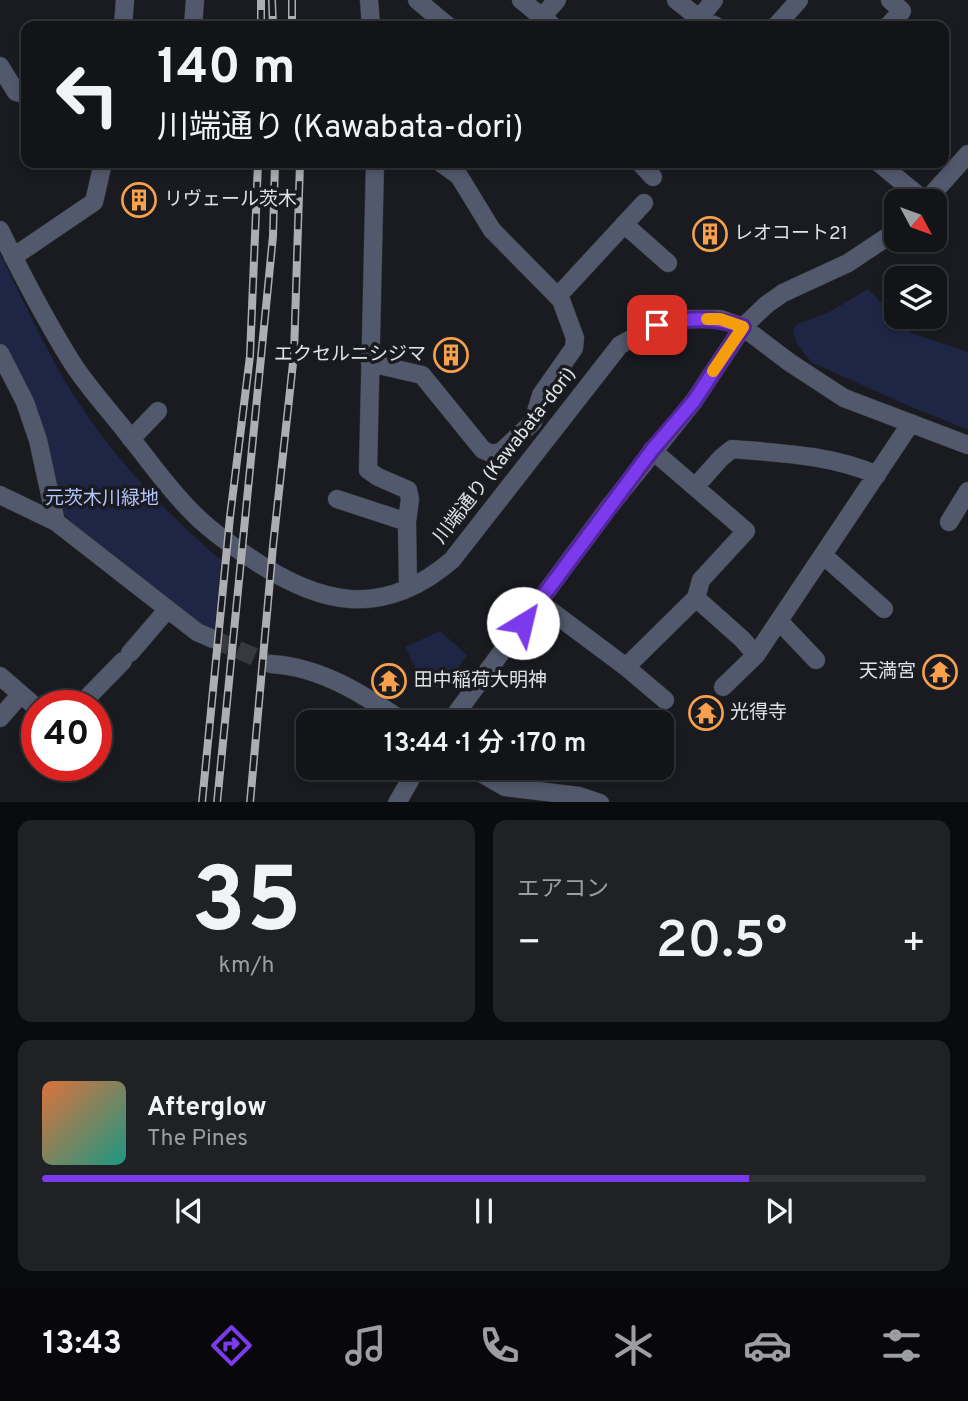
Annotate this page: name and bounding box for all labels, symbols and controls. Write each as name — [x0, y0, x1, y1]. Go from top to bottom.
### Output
text: 140 m — [157, 39, 296, 101]
icon: left — [42, 49, 133, 140]
text: 川端通り (Kawabata-dori) — [157, 109, 524, 149]
building icon: リヴェール茨木 — [120, 181, 158, 219]
place label: リヴェール茨木 — [164, 188, 297, 212]
north arrow — [884, 189, 947, 252]
map controls — [884, 189, 947, 329]
building icon: レオコート21 — [691, 215, 729, 253]
place label: レオコート21 — [734, 222, 848, 246]
button: layers — [884, 266, 947, 329]
pin — [627, 295, 687, 355]
icon: arrive — [638, 306, 676, 344]
building icon: エクセルニシジマ — [432, 336, 470, 374]
place label: エクセルニシジマ — [274, 343, 426, 367]
street label: 川端通り (Kawabata-dori) — [429, 363, 581, 549]
park label: 元茨木川緑地 — [45, 487, 159, 511]
position arrow — [486, 586, 560, 660]
temple icon: 天満宮 — [921, 653, 959, 691]
place label: 天満宮 — [859, 660, 916, 684]
temple icon: 田中稲荷大明神 — [370, 662, 408, 700]
place label: 田中稲荷大明神 — [414, 669, 547, 693]
speed limit sign: 40 — [21, 690, 112, 781]
temple icon: 光得寺 — [687, 694, 725, 732]
place label: 光得寺 — [730, 701, 787, 725]
text: 13:44 · 1 分 · 170 m — [384, 728, 586, 761]
text: 35 — [191, 849, 302, 964]
text: エアコン — [517, 876, 609, 905]
text: 20.5° — [656, 910, 787, 976]
text: − — [517, 920, 542, 969]
text: + — [901, 920, 926, 969]
text: km/h — [219, 952, 274, 981]
text: Afterglow — [147, 1092, 267, 1125]
text: The Pines — [147, 1125, 248, 1154]
icon: previous — [170, 1192, 208, 1230]
icon: pause — [465, 1192, 503, 1230]
icon: next — [760, 1192, 798, 1230]
icon: directions — [207, 1321, 256, 1370]
icon: music — [341, 1321, 390, 1370]
icon: phone — [475, 1321, 524, 1370]
icon: climate — [609, 1321, 658, 1370]
icon: car — [743, 1321, 792, 1370]
icon: filters — [877, 1321, 926, 1370]
text: 13:43 — [42, 1325, 122, 1365]

